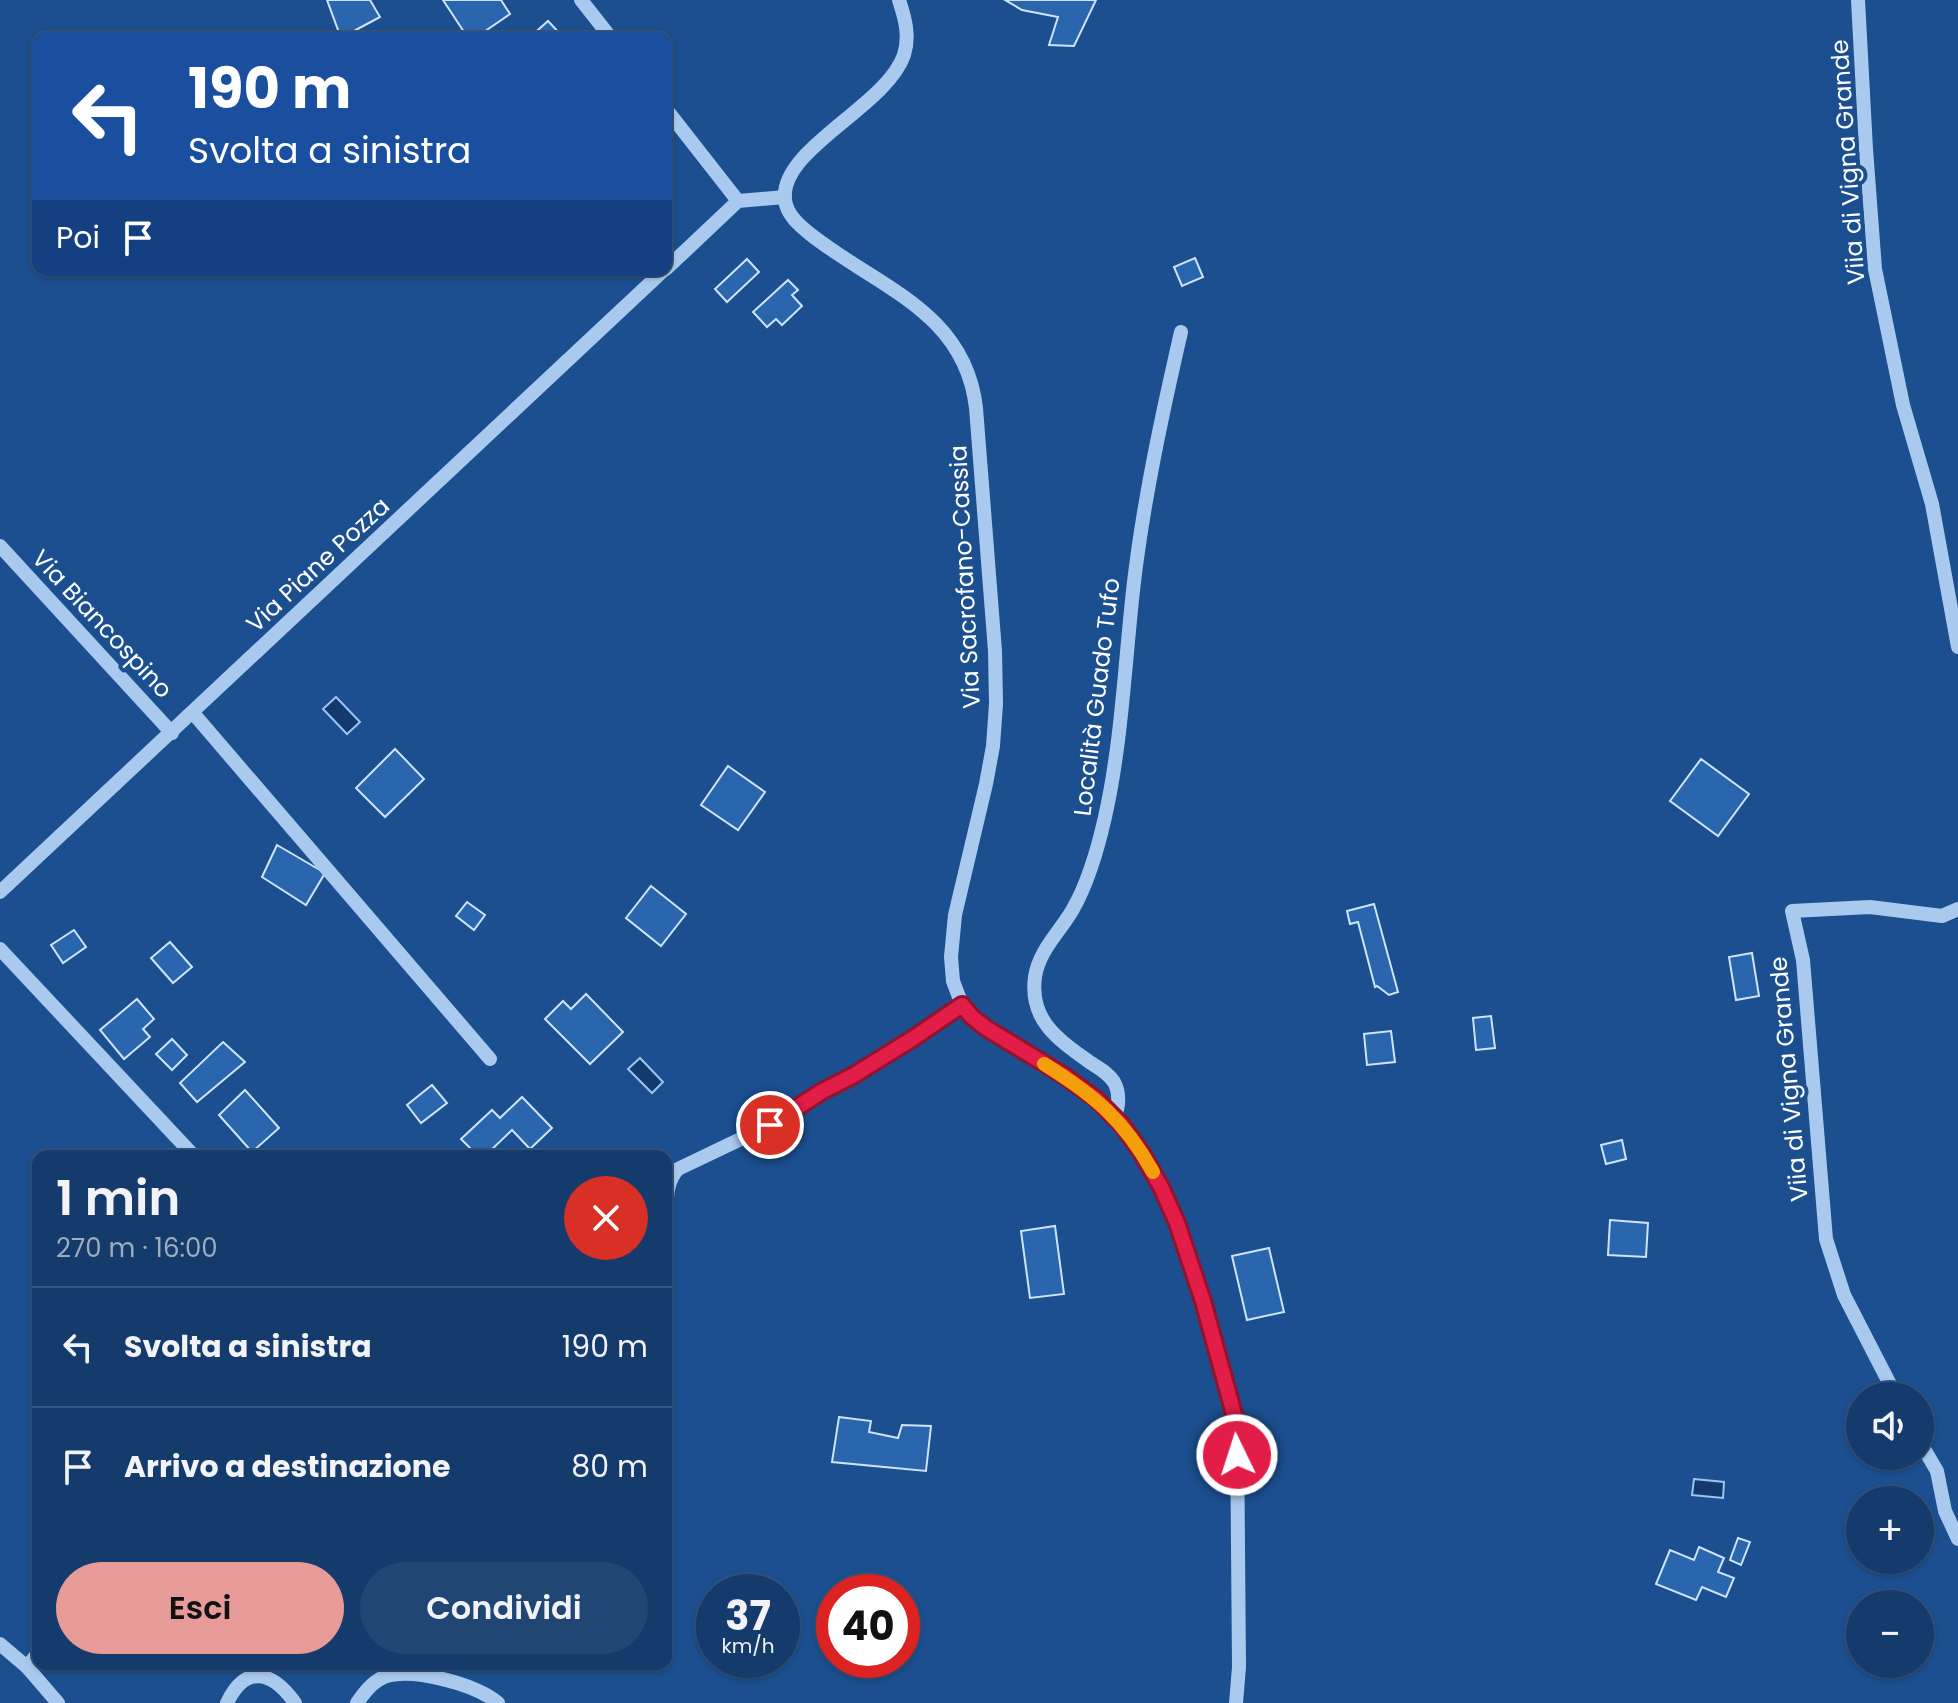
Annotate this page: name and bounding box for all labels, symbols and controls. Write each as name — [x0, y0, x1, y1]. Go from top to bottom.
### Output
street label: Viia di Vigna Grande — [1822, 38, 1873, 286]
text: 190 m — [188, 49, 351, 128]
icon: left — [56, 64, 160, 168]
text: Svolta a sinistra — [188, 125, 471, 176]
text: Poi — [56, 216, 100, 259]
icon: arrive — [116, 216, 160, 260]
street label: Via Sacrofano-Cassia — [941, 444, 988, 710]
street label: Via Piane Pozza — [239, 490, 396, 640]
street label: Via Biancospino — [25, 542, 180, 705]
street label: Località Guado Tufo — [1066, 576, 1127, 818]
street label: Viia di Vigna Grande — [1761, 955, 1816, 1203]
pin — [736, 1091, 804, 1159]
icon: arrive — [748, 1103, 792, 1147]
text: 1 min — [56, 1165, 180, 1232]
button: close — [564, 1176, 648, 1260]
text: 270 m · 16:00 — [56, 1230, 218, 1266]
icon: left — [56, 1325, 100, 1369]
text: Svolta a sinistra — [124, 1325, 372, 1368]
text: 190 m — [562, 1325, 648, 1368]
map controls — [1846, 1382, 1934, 1678]
button: sound — [1846, 1382, 1934, 1470]
position arrow — [1195, 1413, 1279, 1497]
icon: arrive — [56, 1445, 100, 1489]
text: Arrivo a destinazione — [124, 1445, 450, 1488]
text: 80 m — [571, 1445, 648, 1488]
button: + — [1846, 1486, 1934, 1574]
button: Esci — [56, 1562, 344, 1654]
button: Condividi — [360, 1562, 648, 1654]
speed limit sign: 40 — [816, 1574, 920, 1678]
text: 37 — [725, 1588, 771, 1644]
button: − — [1846, 1590, 1934, 1678]
text: km/h — [721, 1632, 775, 1660]

